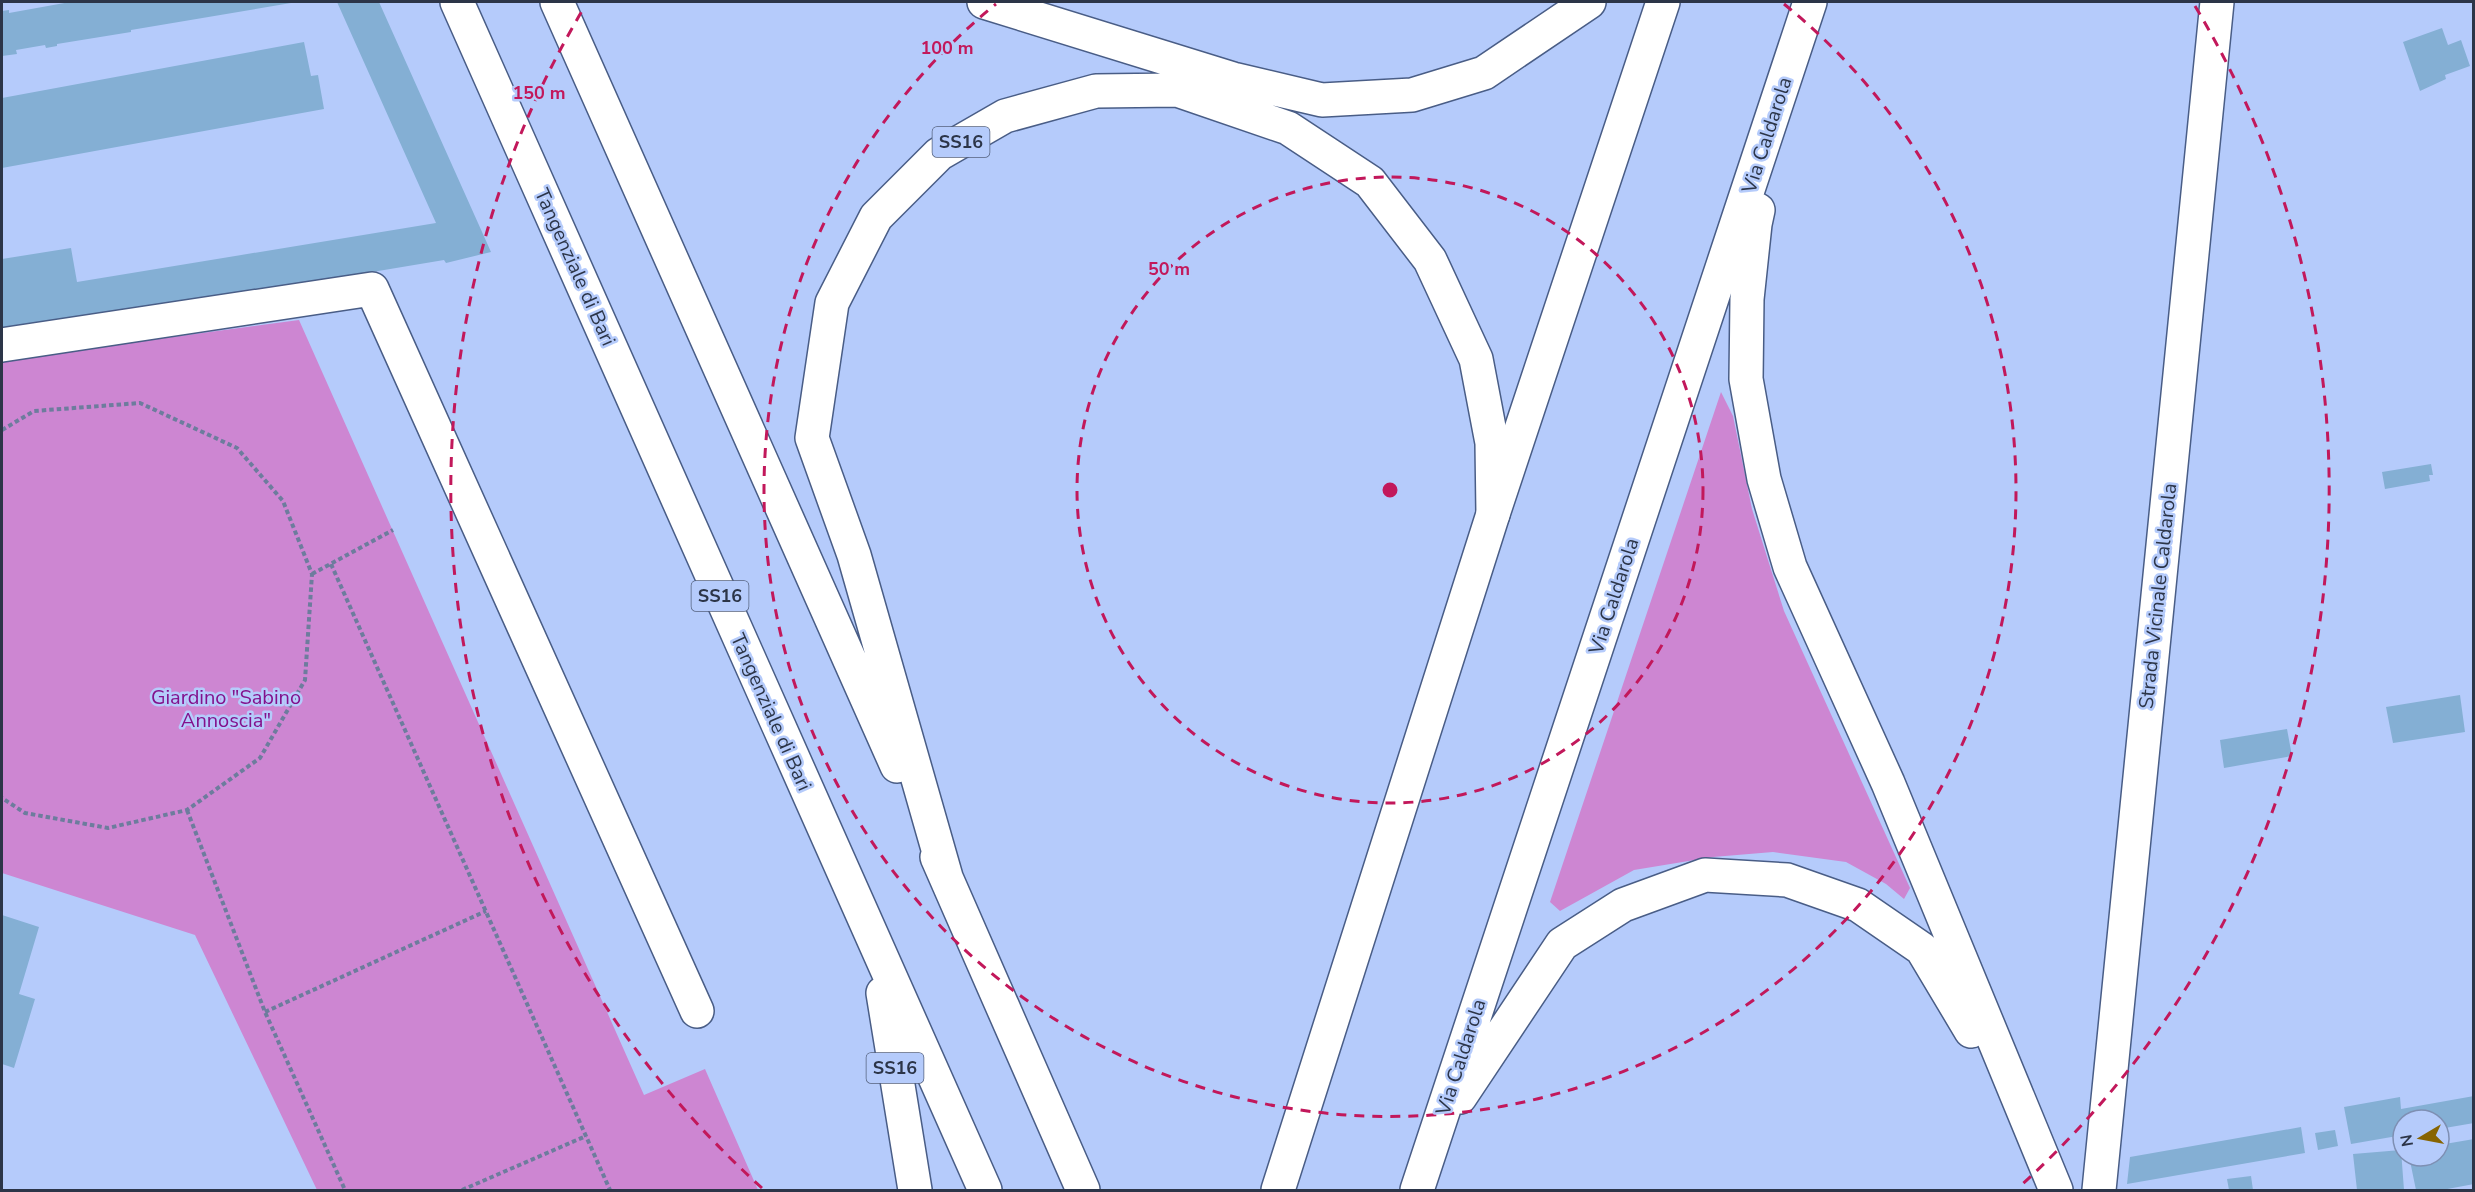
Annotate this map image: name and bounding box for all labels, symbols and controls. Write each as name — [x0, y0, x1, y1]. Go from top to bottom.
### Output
text: 100 m — [920, 36, 974, 60]
street label: Via Caldarola — [1735, 73, 1798, 197]
text: 150 m — [512, 81, 566, 105]
road number: SS16 — [932, 127, 990, 157]
street label: Tangenziale di Bari — [528, 184, 622, 350]
text: 50 m — [1148, 257, 1190, 281]
centre of rings — [1380, 480, 1400, 500]
street label: Strada Vicinale Caldarola — [2133, 482, 2183, 710]
street label: Via Caldarola — [1582, 534, 1645, 658]
road number: SS16 — [692, 581, 748, 611]
street label: Tangenziale di Bari — [724, 629, 818, 795]
park label: Giardino "Sabino Annoscia" — [151, 684, 301, 734]
street label: Via Caldarola — [1429, 995, 1492, 1119]
road number: SS16 — [866, 1053, 924, 1083]
north arrow — [2391, 1108, 2451, 1168]
text: N — [2395, 1133, 2419, 1148]

